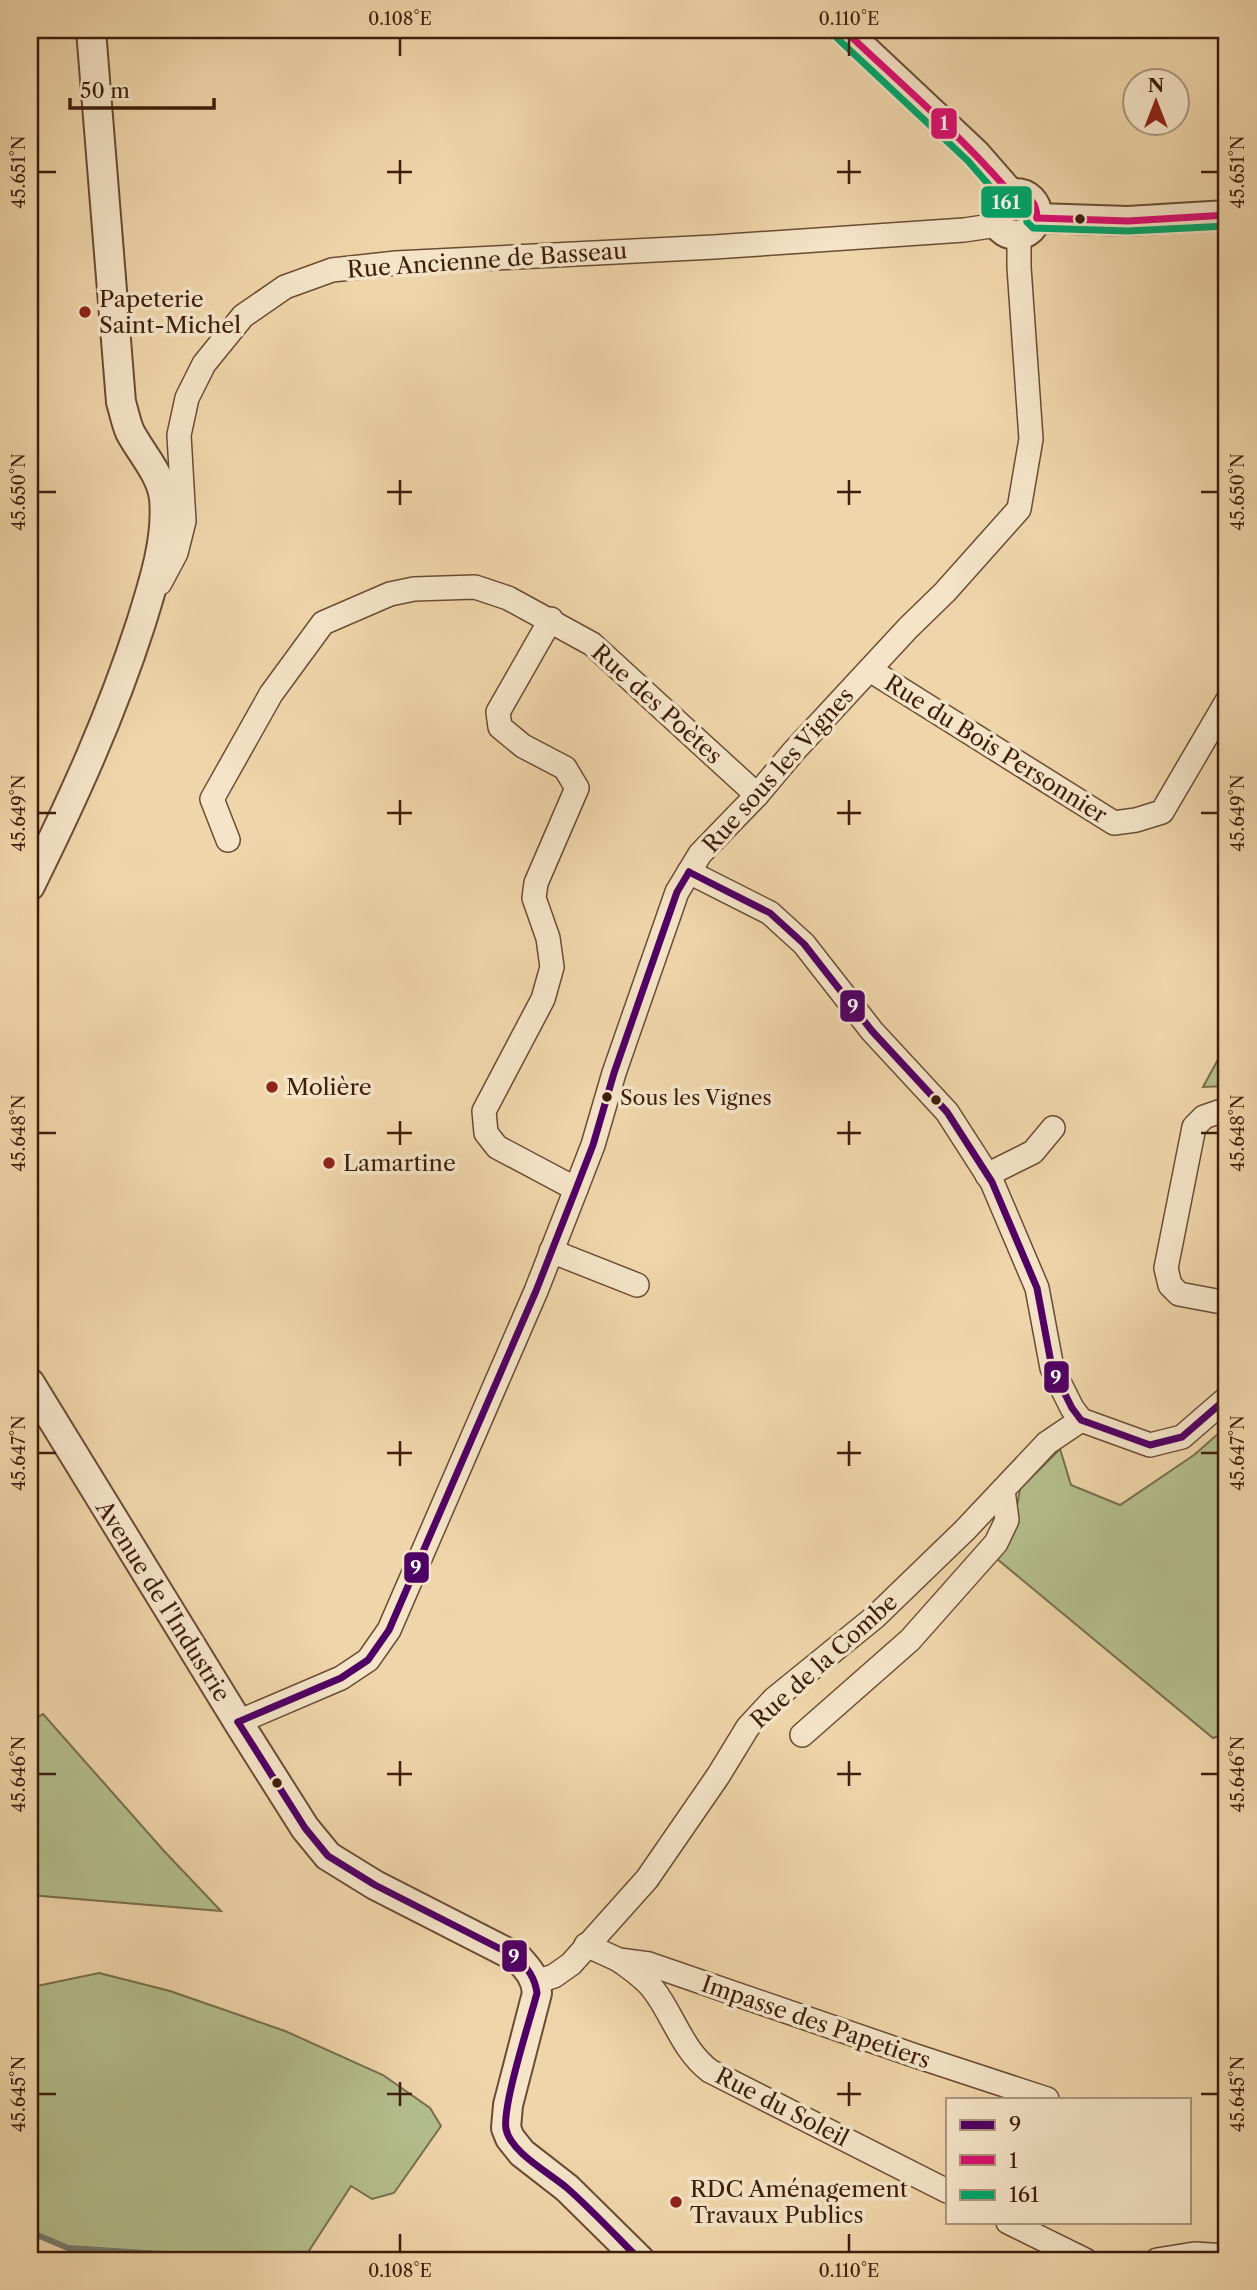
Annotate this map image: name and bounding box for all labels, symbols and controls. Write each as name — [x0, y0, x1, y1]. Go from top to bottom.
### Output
text: 0.108°E — [368, 8, 432, 30]
text: 0.110°E — [819, 8, 879, 30]
scale bar — [70, 66, 214, 110]
north arrow — [1120, 66, 1190, 136]
text: N — [1148, 74, 1164, 97]
text: 50 m — [80, 78, 130, 103]
line badge: 1 — [930, 107, 958, 140]
text: 1 — [940, 112, 949, 135]
text: 45.651°N — [8, 135, 30, 209]
text: 45.651°N — [1227, 135, 1249, 209]
line badge: 161 — [980, 185, 1033, 219]
text: 161 — [992, 191, 1021, 214]
unlabelled marker — [1073, 212, 1087, 226]
street label: Rue Ancienne de Basseau — [346, 236, 628, 284]
place label: Papeterie Saint-Michel — [99, 285, 241, 339]
marker: Papeterie Saint-Michel — [77, 304, 93, 320]
text: 45.650°N — [8, 453, 30, 531]
text: 45.650°N — [1227, 453, 1249, 531]
street label: Rue des Poètes — [586, 638, 728, 770]
street label: Rue du Bois Personnier — [880, 669, 1113, 829]
street label: Rue sous les Vignes — [697, 682, 859, 858]
text: 45.649°N — [8, 774, 30, 852]
text: 45.649°N — [1227, 774, 1249, 852]
line badge: 9 — [839, 989, 866, 1023]
text: 9 — [847, 995, 859, 1018]
place label: Molière — [286, 1073, 372, 1101]
marker: Molière — [264, 1079, 280, 1095]
place label: Sous les Vignes — [620, 1085, 772, 1110]
marker: Sous les Vignes — [600, 1090, 614, 1104]
unlabelled marker — [929, 1093, 943, 1107]
text: 45.648°N — [8, 1094, 30, 1172]
text: 45.648°N — [1227, 1094, 1249, 1172]
place label: Lamartine — [343, 1149, 456, 1177]
marker: Lamartine — [321, 1155, 337, 1171]
line badge: 9 — [1043, 1360, 1070, 1394]
text: 9 — [1050, 1366, 1062, 1389]
text: 45.647°N — [8, 1415, 30, 1491]
text: 45.647°N — [1227, 1415, 1249, 1491]
street label: Avenue de l'Industrie — [89, 1495, 236, 1707]
line badge: 9 — [403, 1551, 430, 1584]
text: 9 — [410, 1556, 422, 1579]
street label: Rue de la Combe — [745, 1588, 903, 1734]
text: 45.646°N — [8, 1735, 30, 1812]
text: 45.646°N — [1227, 1735, 1249, 1812]
unlabelled marker — [270, 1776, 284, 1790]
line badge: 9 — [501, 1939, 528, 1973]
text: 9 — [508, 1945, 520, 1968]
street label: Impasse des Papetiers — [698, 1970, 934, 2074]
text: 45.645°N — [8, 2056, 30, 2132]
text: 45.645°N — [1227, 2056, 1249, 2132]
street label: Rue du Soleil — [711, 2061, 853, 2153]
legend — [946, 2098, 1190, 2224]
text: 9 — [1009, 2112, 1021, 2137]
text: 1 — [1009, 2148, 1018, 2173]
place label: RDC Aménagement Travaux Publics — [690, 2175, 908, 2229]
text: 161 — [1009, 2182, 1039, 2207]
marker: RDC Aménagement Travaux Publics — [668, 2194, 684, 2210]
text: 0.108°E — [368, 2260, 432, 2282]
text: 0.110°E — [819, 2260, 879, 2282]

